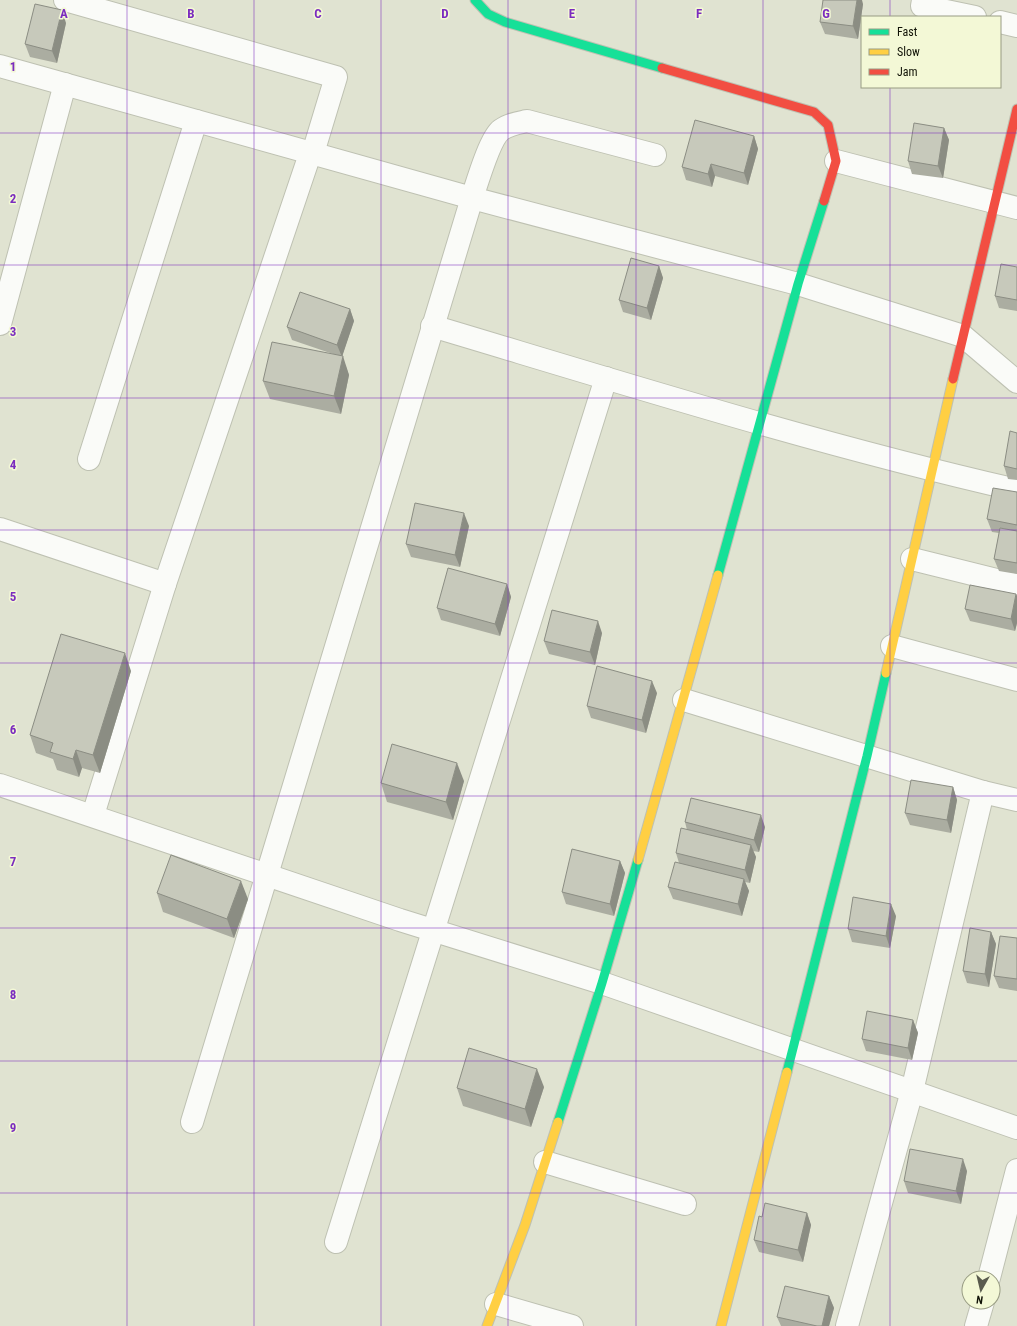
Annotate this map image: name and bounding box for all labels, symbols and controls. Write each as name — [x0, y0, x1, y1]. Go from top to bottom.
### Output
text: A — [60, 6, 68, 21]
text: B — [187, 6, 195, 21]
text: C — [314, 6, 322, 21]
text: D — [441, 6, 449, 21]
text: E — [569, 6, 576, 21]
text: F — [696, 6, 702, 21]
text: G — [822, 6, 830, 21]
legend — [861, 16, 1001, 88]
text: Fast — [897, 25, 918, 39]
text: Slow — [897, 45, 920, 59]
text: 1 — [10, 59, 16, 74]
text: Jam — [897, 65, 918, 79]
text: 2 — [10, 191, 17, 206]
text: 3 — [10, 324, 16, 339]
text: 4 — [10, 457, 17, 472]
text: 5 — [10, 589, 17, 604]
text: 6 — [10, 722, 17, 737]
text: 7 — [10, 854, 17, 869]
text: 8 — [10, 987, 16, 1002]
text: 9 — [10, 1120, 16, 1135]
north arrow — [961, 1270, 1001, 1310]
text: N — [975, 1292, 984, 1306]

